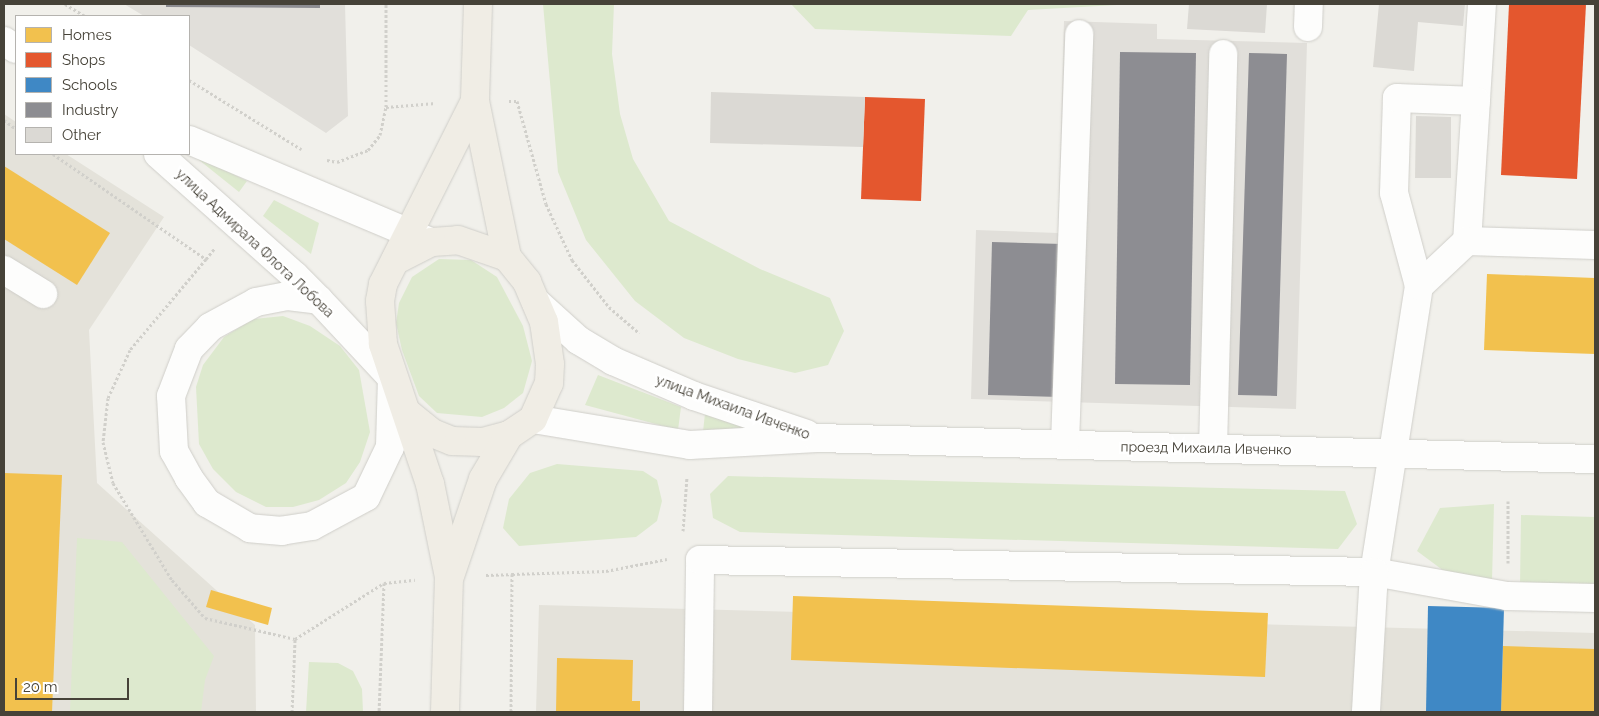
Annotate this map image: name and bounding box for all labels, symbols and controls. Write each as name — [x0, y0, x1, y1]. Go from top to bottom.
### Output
legend — [15, 15, 190, 155]
text: Homes — [62, 26, 112, 44]
text: Shops — [62, 51, 105, 69]
text: Schools — [62, 76, 117, 94]
text: Industry — [62, 101, 118, 119]
text: Other — [62, 126, 101, 144]
street label: улица Адмирала Флота Лобова — [172, 165, 338, 321]
street label: улица Михаила Ивченко — [654, 371, 812, 443]
street label: проезд Михаила Ивченко — [1120, 438, 1292, 458]
scale bar — [18, 668, 131, 700]
text: 20 m — [23, 678, 58, 696]

